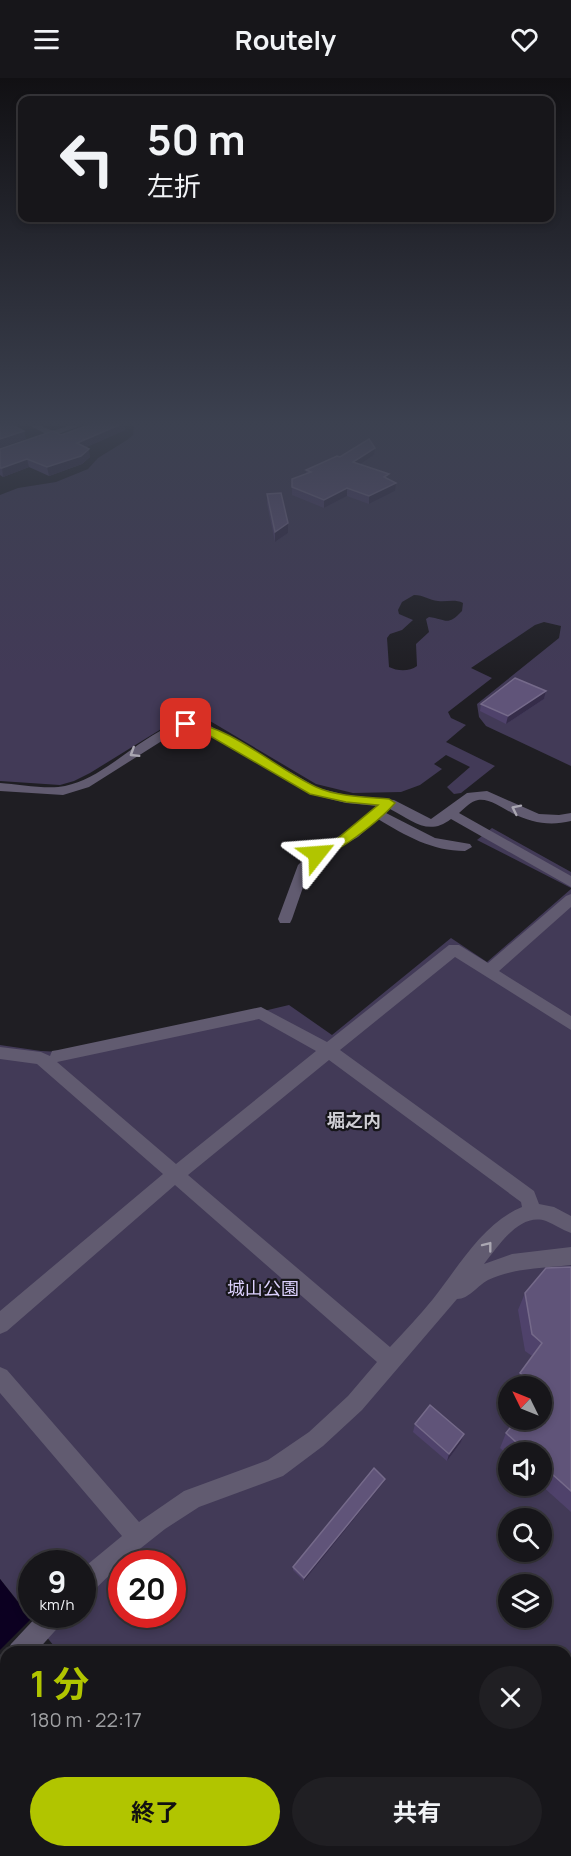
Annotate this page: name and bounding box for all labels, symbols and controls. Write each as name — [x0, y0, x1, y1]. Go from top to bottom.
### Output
text: Routely — [235, 21, 336, 58]
icon: menu — [30, 23, 63, 56]
icon: heart — [508, 23, 541, 56]
text: 50 m — [147, 110, 245, 168]
icon: left — [48, 120, 126, 198]
text: 左折 — [147, 167, 201, 204]
pin — [160, 698, 211, 749]
icon: arrive — [169, 707, 202, 740]
one-way arrow — [130, 746, 140, 758]
one-way arrow — [511, 805, 522, 817]
position arrow — [285, 822, 349, 886]
district label: 堀之内 — [327, 1108, 381, 1132]
one-way arrow — [480, 1241, 491, 1252]
park label: 城山公園 — [227, 1276, 299, 1300]
north arrow — [498, 1376, 552, 1430]
map controls — [498, 1376, 552, 1628]
button: sound — [498, 1442, 552, 1496]
button: search — [498, 1508, 552, 1562]
speed limit sign: 20 — [108, 1550, 186, 1628]
text: 9 — [48, 1561, 66, 1602]
button: layers — [498, 1574, 552, 1628]
text: km/h — [40, 1594, 74, 1615]
text: 1 分 — [30, 1659, 89, 1708]
button: close — [479, 1666, 542, 1729]
text: 180 m · 22:17 — [30, 1706, 142, 1733]
button: 終了 — [30, 1777, 280, 1846]
button: 共有 — [292, 1777, 542, 1846]

